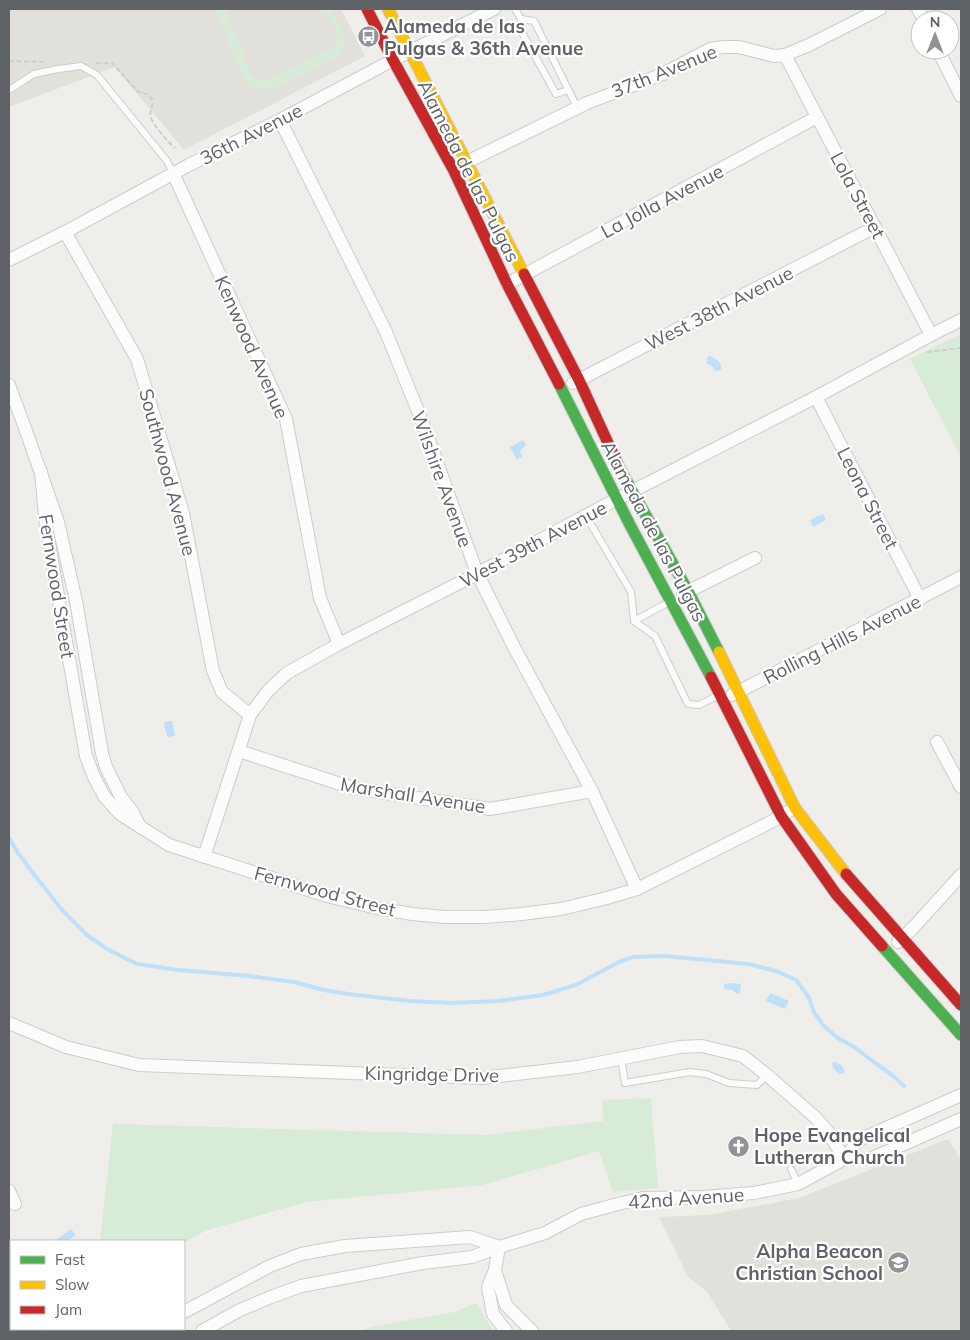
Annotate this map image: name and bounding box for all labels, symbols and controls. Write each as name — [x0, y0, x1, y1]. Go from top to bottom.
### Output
north arrow — [910, 10, 960, 60]
text: N — [930, 13, 940, 31]
place label: Alameda de las Pulgas & 36th Avenue — [384, 14, 584, 60]
bus stop icon: Alameda de las Pulgas & 36th Avenue — [356, 25, 380, 49]
street label: 37th Avenue — [608, 39, 720, 103]
street label: Alameda de las Pulgas — [413, 76, 525, 266]
street label: 36th Avenue — [196, 98, 306, 170]
street label: Lola Street — [825, 148, 891, 243]
street label: La Jolla Avenue — [597, 159, 727, 243]
street label: West 38th Avenue — [641, 260, 797, 356]
street label: Kenwood Avenue — [210, 272, 294, 422]
street label: Southwood Avenue — [134, 386, 202, 558]
street label: Wilshire Avenue — [406, 407, 478, 551]
street label: Alameda de las Pulgas — [596, 436, 712, 626]
street label: Leona Street — [832, 443, 904, 553]
street label: West 39th Avenue — [455, 495, 611, 593]
street label: Fernwood Street — [34, 512, 80, 660]
street label: Rolling Hills Avenue — [759, 589, 925, 689]
street label: Marshall Avenue — [339, 772, 487, 818]
street label: Fernwood Street — [252, 861, 399, 922]
street label: Kingridge Drive — [364, 1061, 500, 1087]
place label: Hope Evangelical Lutheran Church — [754, 1123, 910, 1169]
church icon: Hope Evangelical Lutheran Church — [726, 1134, 750, 1158]
street label: 42nd Avenue — [627, 1182, 745, 1214]
place label: Alpha Beacon Christian School — [735, 1239, 883, 1285]
legend — [10, 1240, 185, 1330]
text: Fast — [55, 1250, 85, 1269]
school or university icon: Alpha Beacon Christian School — [887, 1250, 911, 1274]
text: Slow — [55, 1275, 89, 1294]
text: Jam — [55, 1300, 82, 1319]

